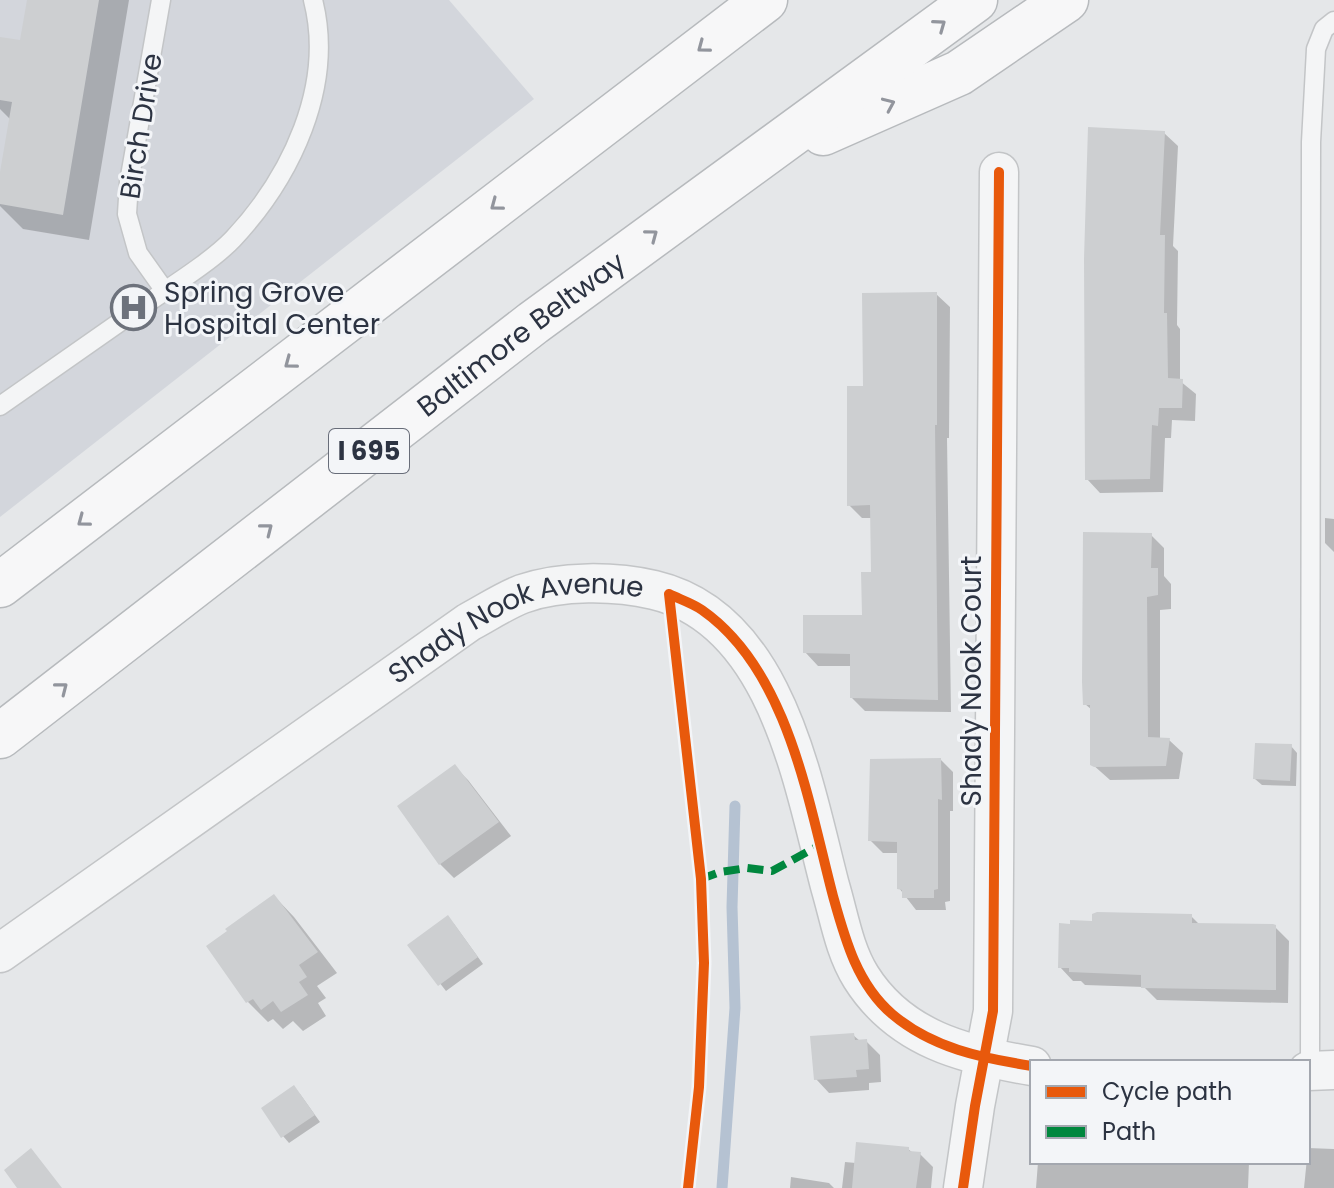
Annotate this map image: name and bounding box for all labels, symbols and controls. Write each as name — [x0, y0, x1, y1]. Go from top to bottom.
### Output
one-way arrow — [931, 21, 945, 35]
one-way arrow — [697, 38, 712, 52]
street label: Birch Drive — [110, 50, 172, 202]
one-way arrow — [880, 97, 895, 113]
one-way arrow — [490, 196, 505, 210]
one-way arrow — [643, 231, 658, 245]
street label: Baltimore Beltway — [409, 243, 633, 425]
place label: Spring Grove Hospital Center — [164, 273, 380, 344]
hospital icon: Spring Grove Hospital Center — [109, 284, 157, 332]
one-way arrow — [284, 354, 299, 368]
road number: I 695 — [329, 429, 409, 473]
one-way arrow — [77, 512, 92, 526]
one-way arrow — [258, 524, 273, 538]
street label: Shady Nook Court — [952, 556, 991, 806]
street label: Shady Nook Avenue — [380, 564, 647, 693]
one-way arrow — [53, 683, 68, 697]
legend — [1030, 1060, 1310, 1164]
text: Cycle path — [1102, 1075, 1232, 1108]
text: Path — [1102, 1115, 1156, 1148]

